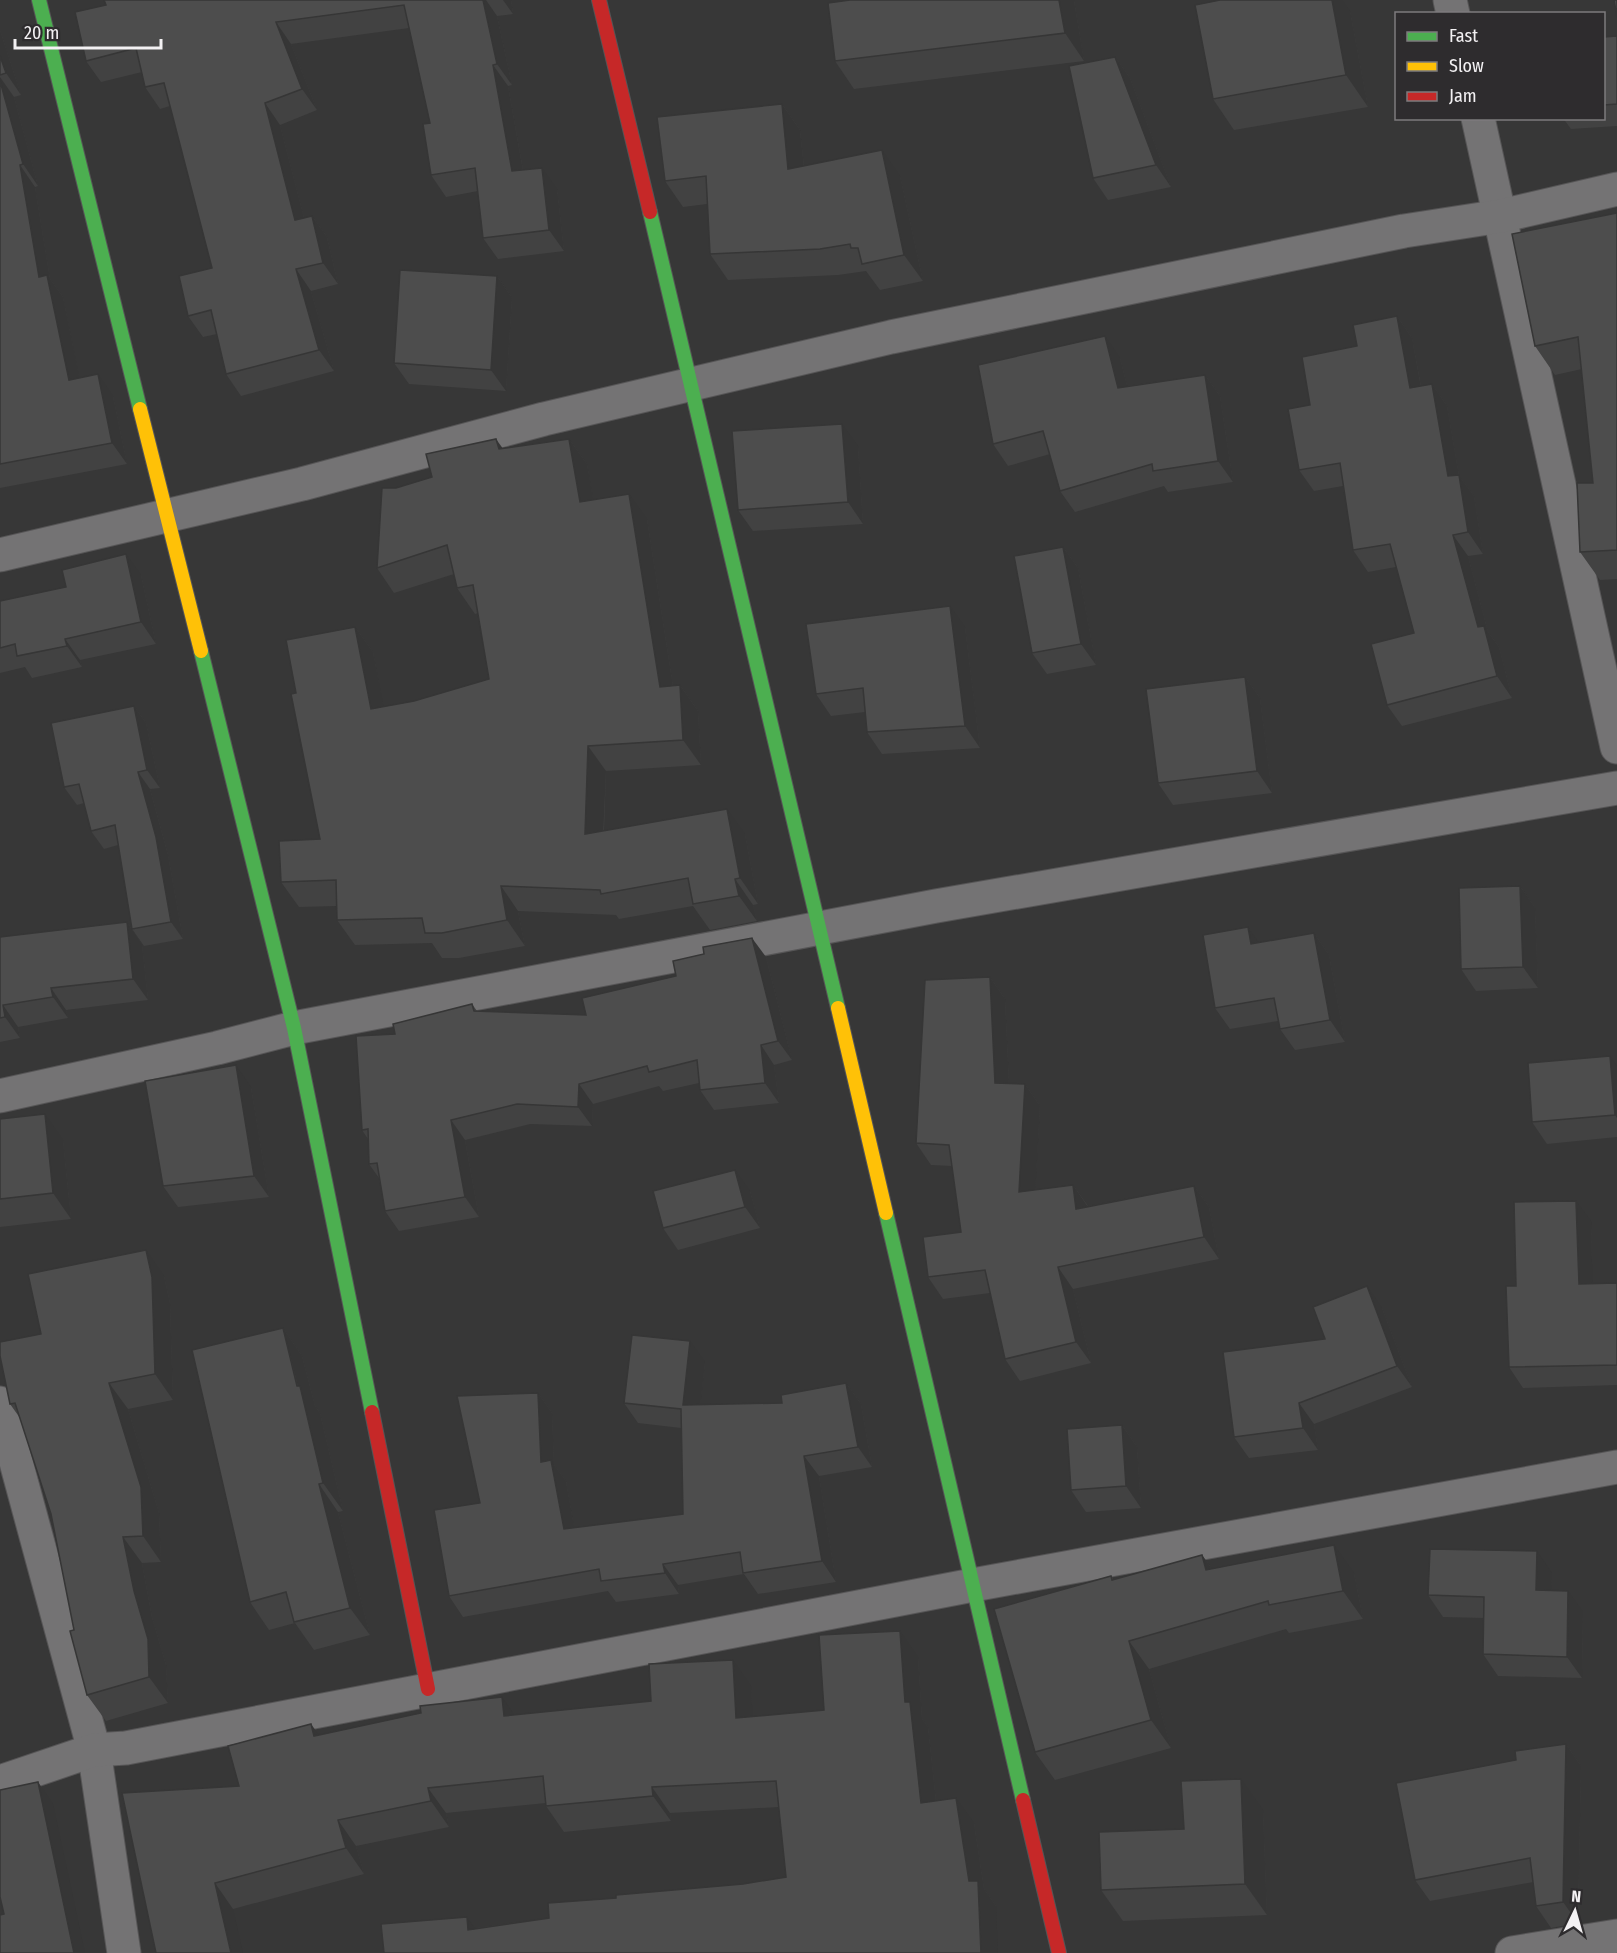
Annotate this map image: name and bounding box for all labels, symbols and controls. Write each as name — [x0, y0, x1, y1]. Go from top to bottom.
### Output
scale bar — [15, 12, 160, 50]
legend — [1395, 12, 1605, 120]
text: 20 m — [24, 22, 59, 44]
text: Fast — [1449, 25, 1478, 47]
text: Slow — [1449, 55, 1484, 77]
text: Jam — [1449, 85, 1477, 107]
north arrow — [1545, 1881, 1605, 1941]
text: N — [1571, 1887, 1582, 1906]

